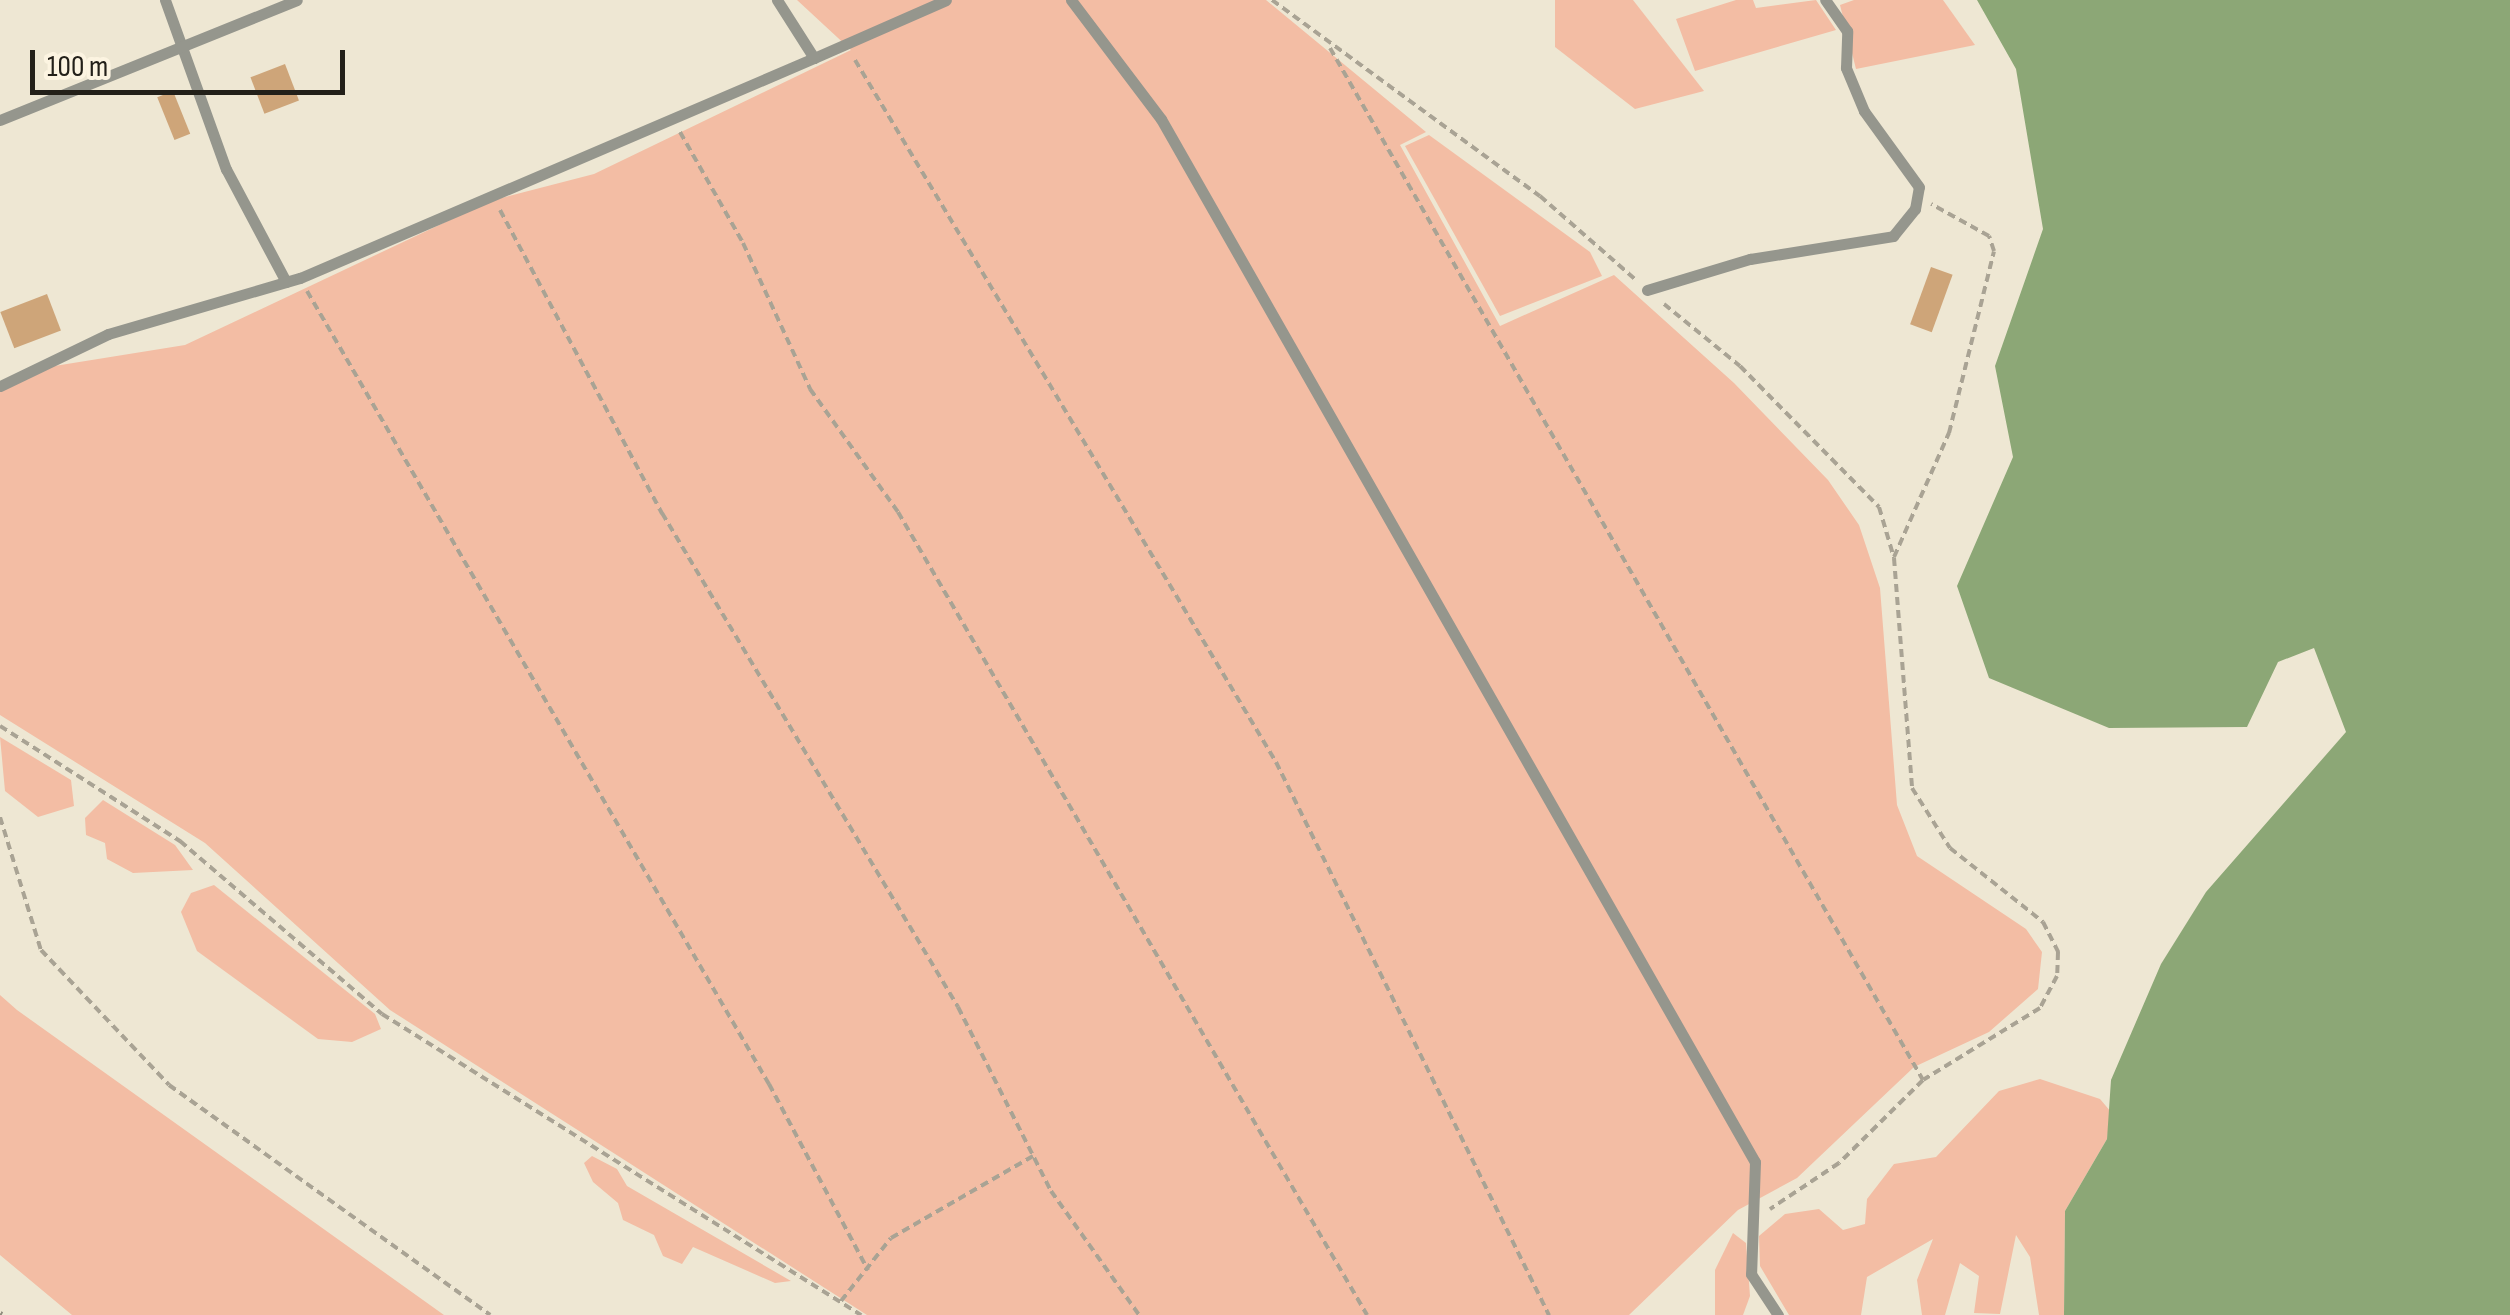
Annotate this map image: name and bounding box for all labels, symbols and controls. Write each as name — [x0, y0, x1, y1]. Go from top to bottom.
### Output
scale bar — [35, 30, 350, 92]
text: 100 m — [47, 49, 108, 85]

